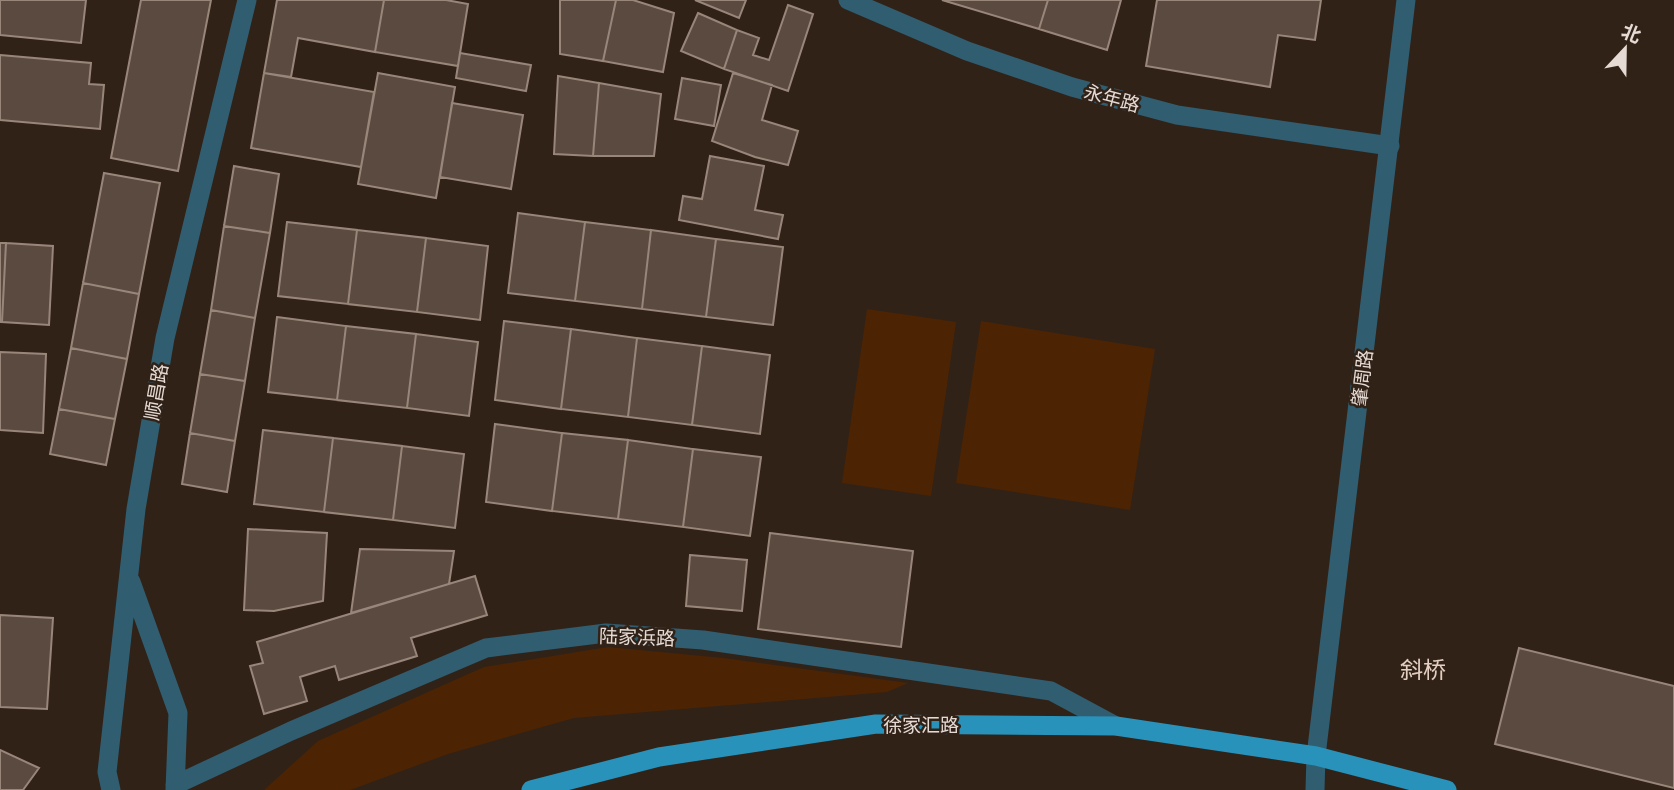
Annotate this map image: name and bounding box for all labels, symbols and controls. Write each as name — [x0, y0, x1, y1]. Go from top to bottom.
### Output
north arrow — [1590, 14, 1660, 84]
text: 北 — [1618, 19, 1645, 48]
street label: 永年路 — [1081, 79, 1143, 117]
street label: 肇周路 — [1347, 348, 1377, 408]
street label: 顺昌路 — [139, 362, 173, 422]
street label: 陆家浜路 — [599, 624, 675, 650]
district label: 斜桥 — [1400, 654, 1446, 684]
street label: 徐家汇路 — [883, 713, 959, 737]

